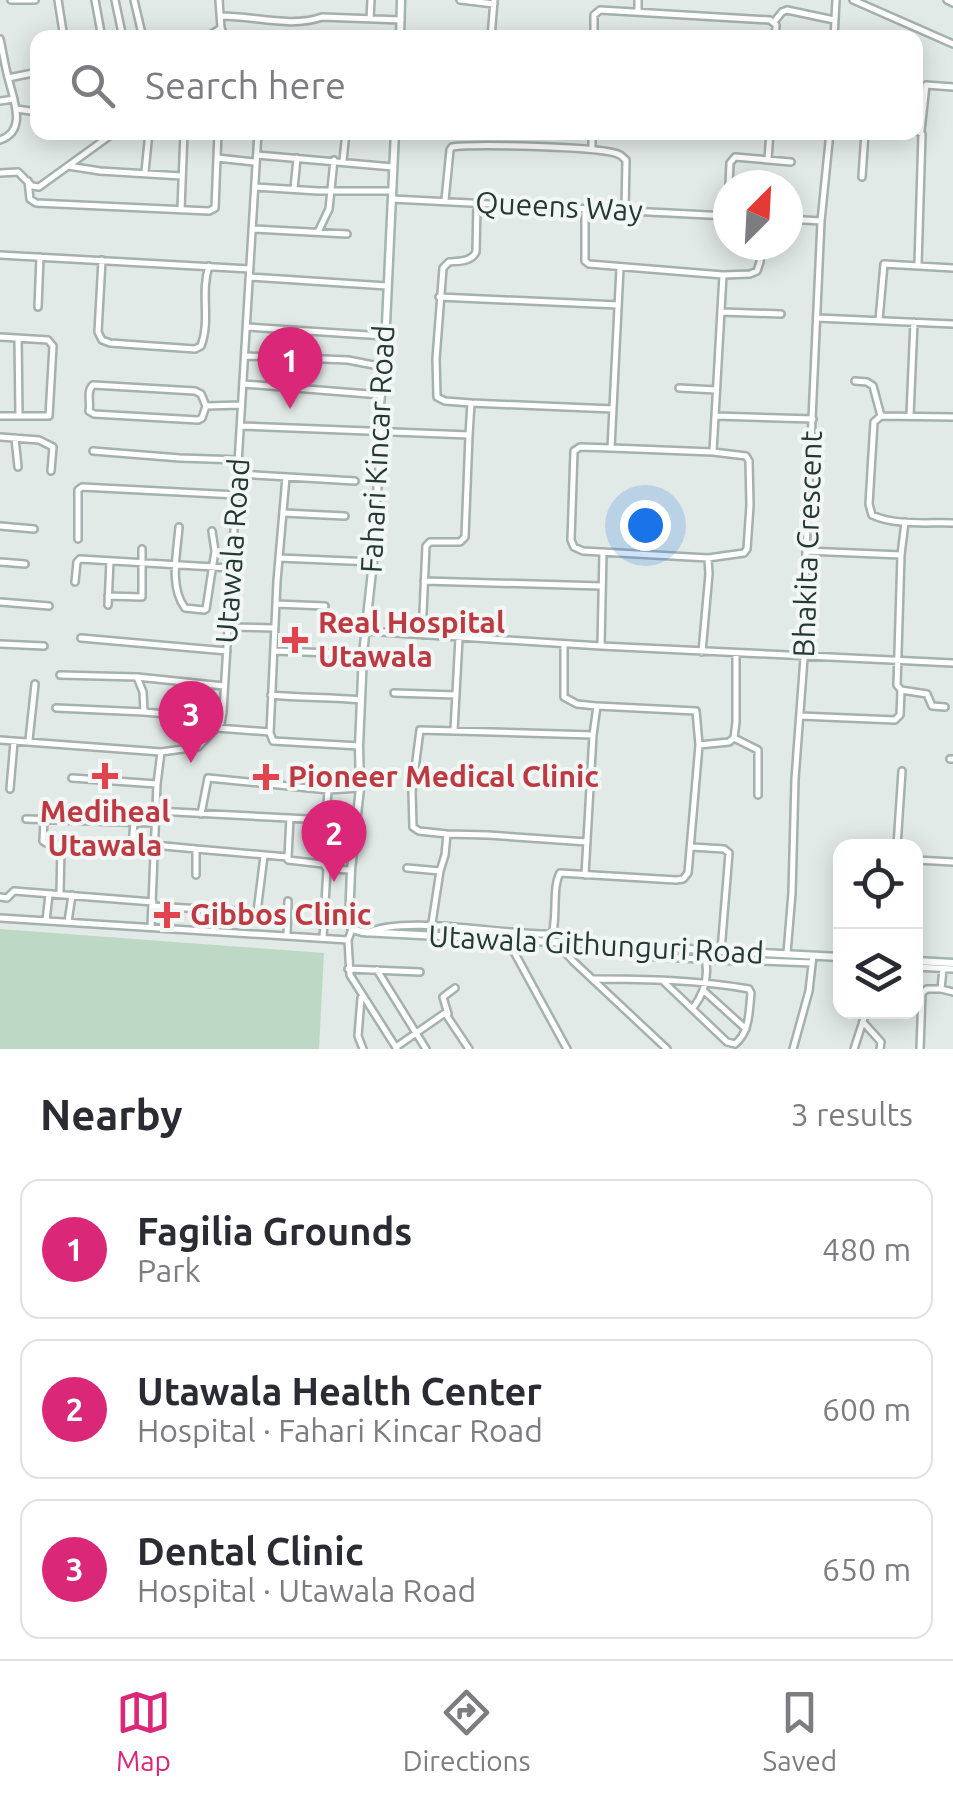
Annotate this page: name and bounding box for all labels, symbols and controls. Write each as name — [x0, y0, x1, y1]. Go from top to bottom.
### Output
search box — [30, 30, 923, 140]
icon: search — [65, 58, 120, 113]
text: Search here — [145, 64, 346, 106]
north arrow — [713, 170, 803, 260]
street label: Queens Way — [474, 185, 644, 227]
street label: Fahari Kincar Road — [354, 324, 400, 574]
pin: 1 — [258, 326, 322, 409]
street label: Bhakita Crescent — [786, 430, 828, 658]
street label: Utawala Road — [209, 457, 255, 645]
your location — [620, 500, 671, 551]
place label: Real Hospital Utawala — [318, 605, 505, 673]
marker: Real Hospital Utawala — [282, 627, 308, 653]
pin: 3 — [158, 680, 224, 763]
place label: Pioneer Medical Clinic — [288, 759, 599, 793]
marker: Mediheal Utawala — [92, 763, 118, 789]
marker: Pioneer Medical Clinic — [253, 764, 279, 790]
place label: Mediheal Utawala — [40, 794, 170, 862]
pin: 2 — [302, 800, 366, 882]
map controls — [833, 839, 923, 1019]
button: locate — [833, 839, 923, 929]
place label: Gibbos Clinic — [190, 897, 372, 931]
marker: Gibbos Clinic — [154, 902, 180, 928]
street label: Utawala Githunguri Road — [427, 918, 765, 970]
button: layers — [833, 929, 923, 1019]
text: Nearby — [40, 1091, 183, 1138]
text: 3 results — [791, 1096, 913, 1132]
text: Fagilia Grounds — [137, 1210, 412, 1252]
text: 1 — [65, 1231, 84, 1267]
text: 480 m — [822, 1231, 911, 1267]
text: Park — [137, 1252, 201, 1288]
text: Utawala Health Center — [137, 1370, 542, 1412]
text: 2 — [65, 1391, 84, 1427]
text: 600 m — [822, 1391, 911, 1427]
text: Hospital · Fahari Kincar Road — [137, 1412, 543, 1448]
text: Dental Clinic — [137, 1530, 364, 1572]
text: 3 — [65, 1551, 84, 1587]
text: 650 m — [822, 1551, 911, 1587]
text: Hospital · Utawala Road — [137, 1572, 476, 1608]
tab: Map — [116, 1685, 171, 1776]
tab: Directions — [403, 1685, 531, 1776]
tab: Saved — [763, 1685, 837, 1776]

